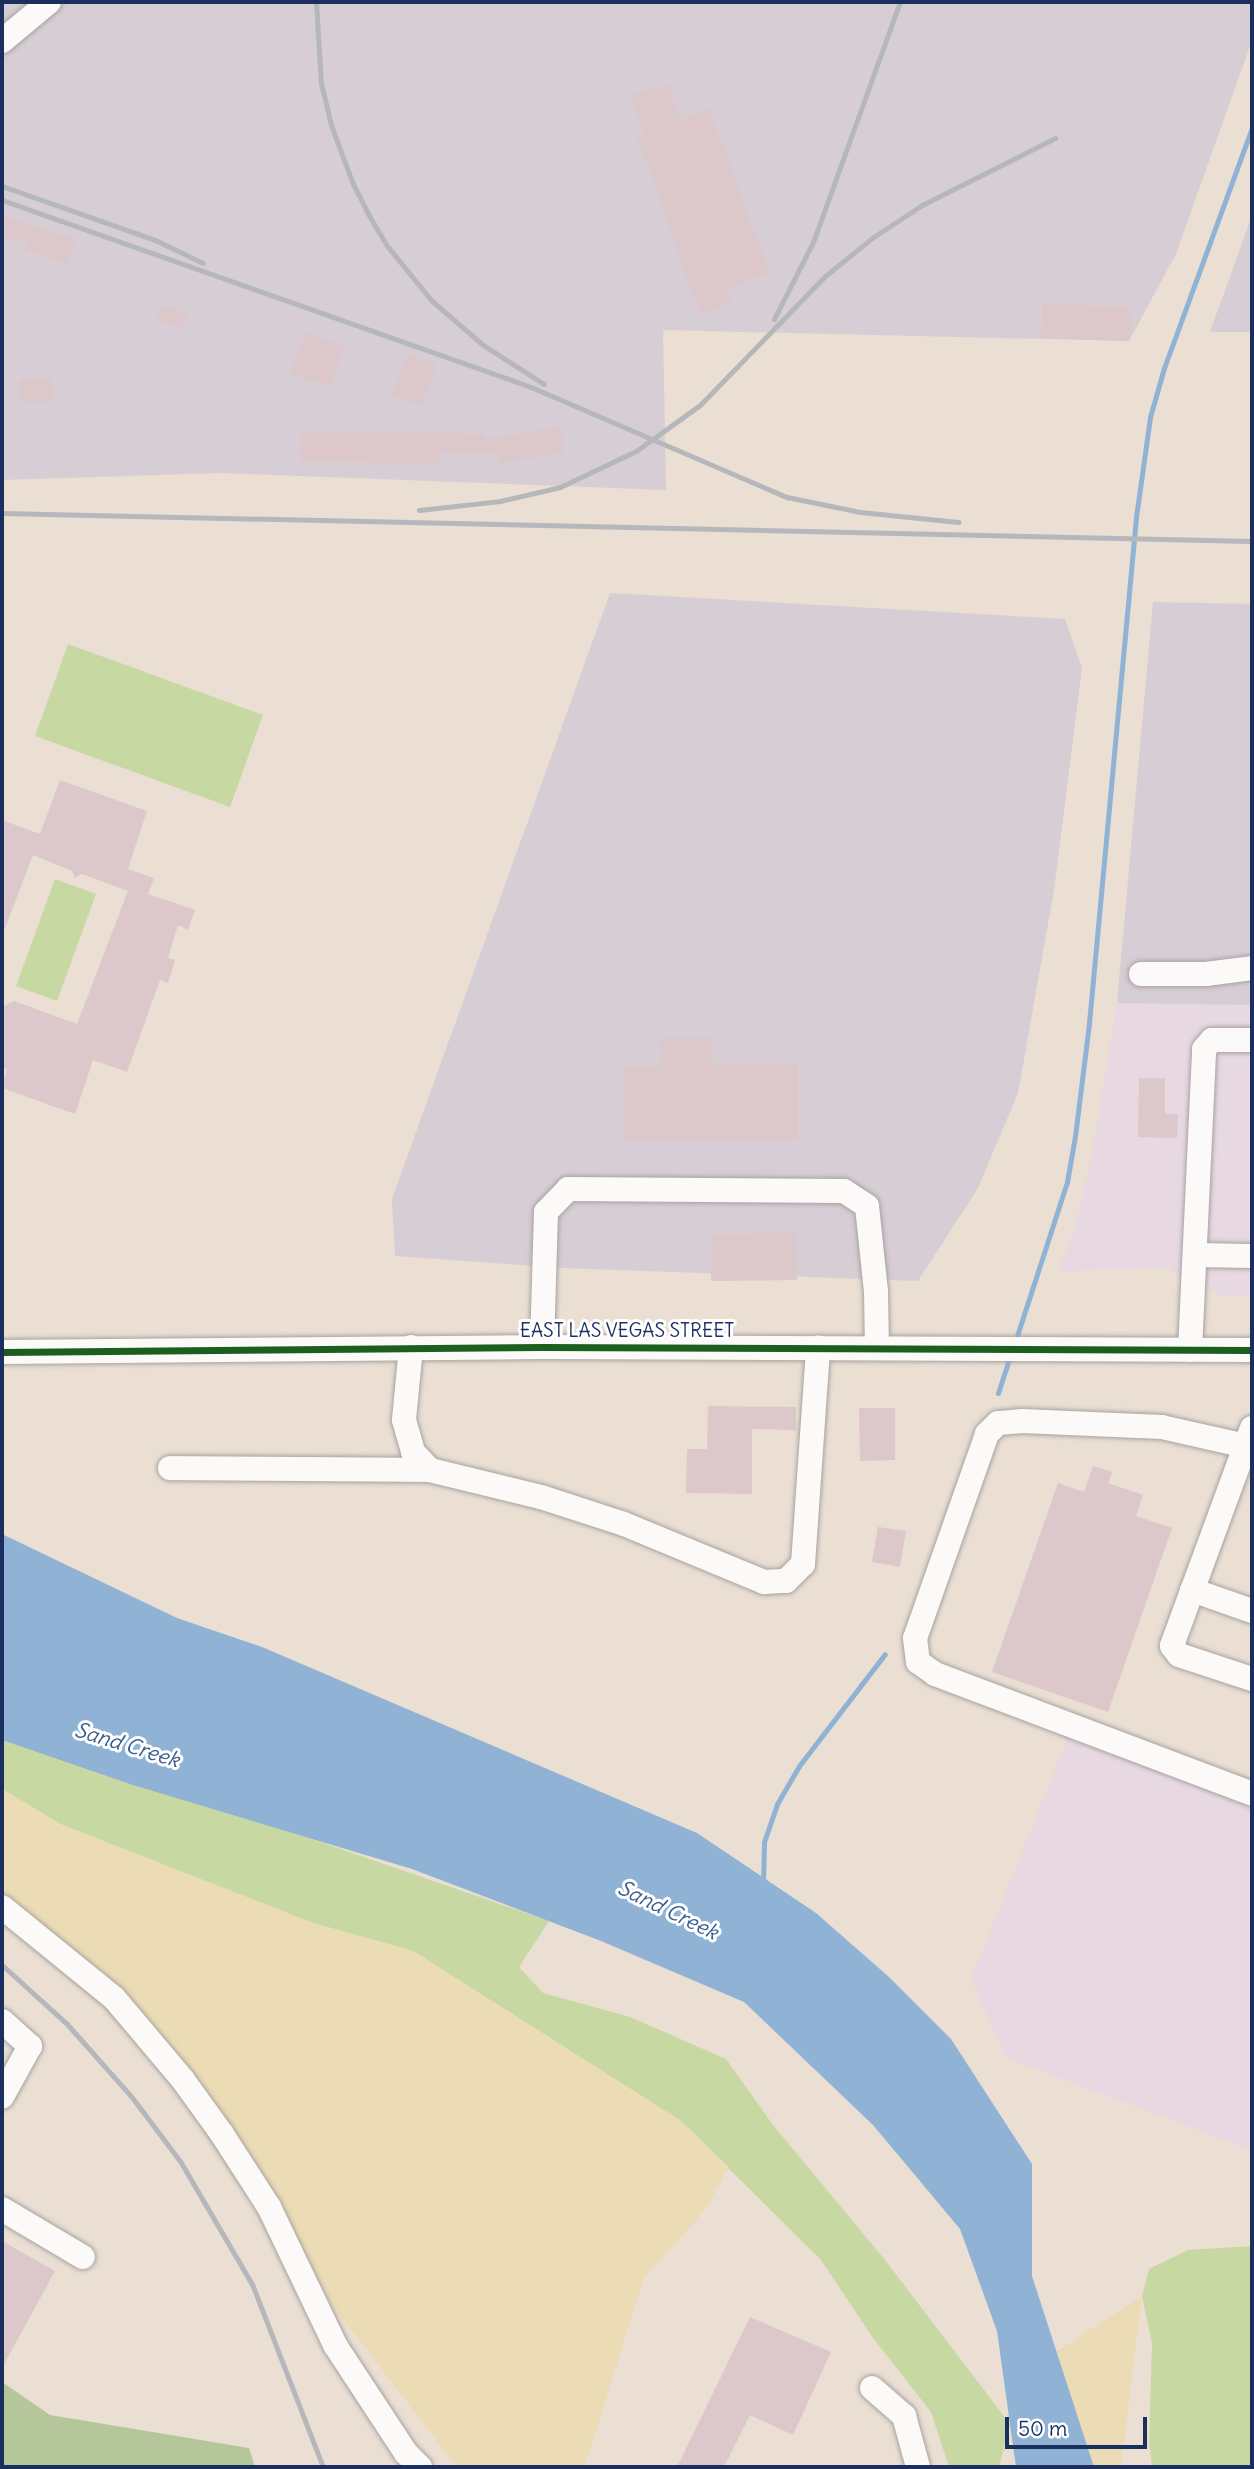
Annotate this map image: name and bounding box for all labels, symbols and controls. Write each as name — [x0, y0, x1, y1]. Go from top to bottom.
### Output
street label: EAST LAS VEGAS STREET — [520, 1320, 734, 1342]
water label: Sand Creek — [72, 1717, 182, 1773]
water label: Sand Creek — [614, 1875, 722, 1945]
scale bar — [1009, 2402, 1151, 2446]
text: 50 m — [1018, 2415, 1067, 2442]

